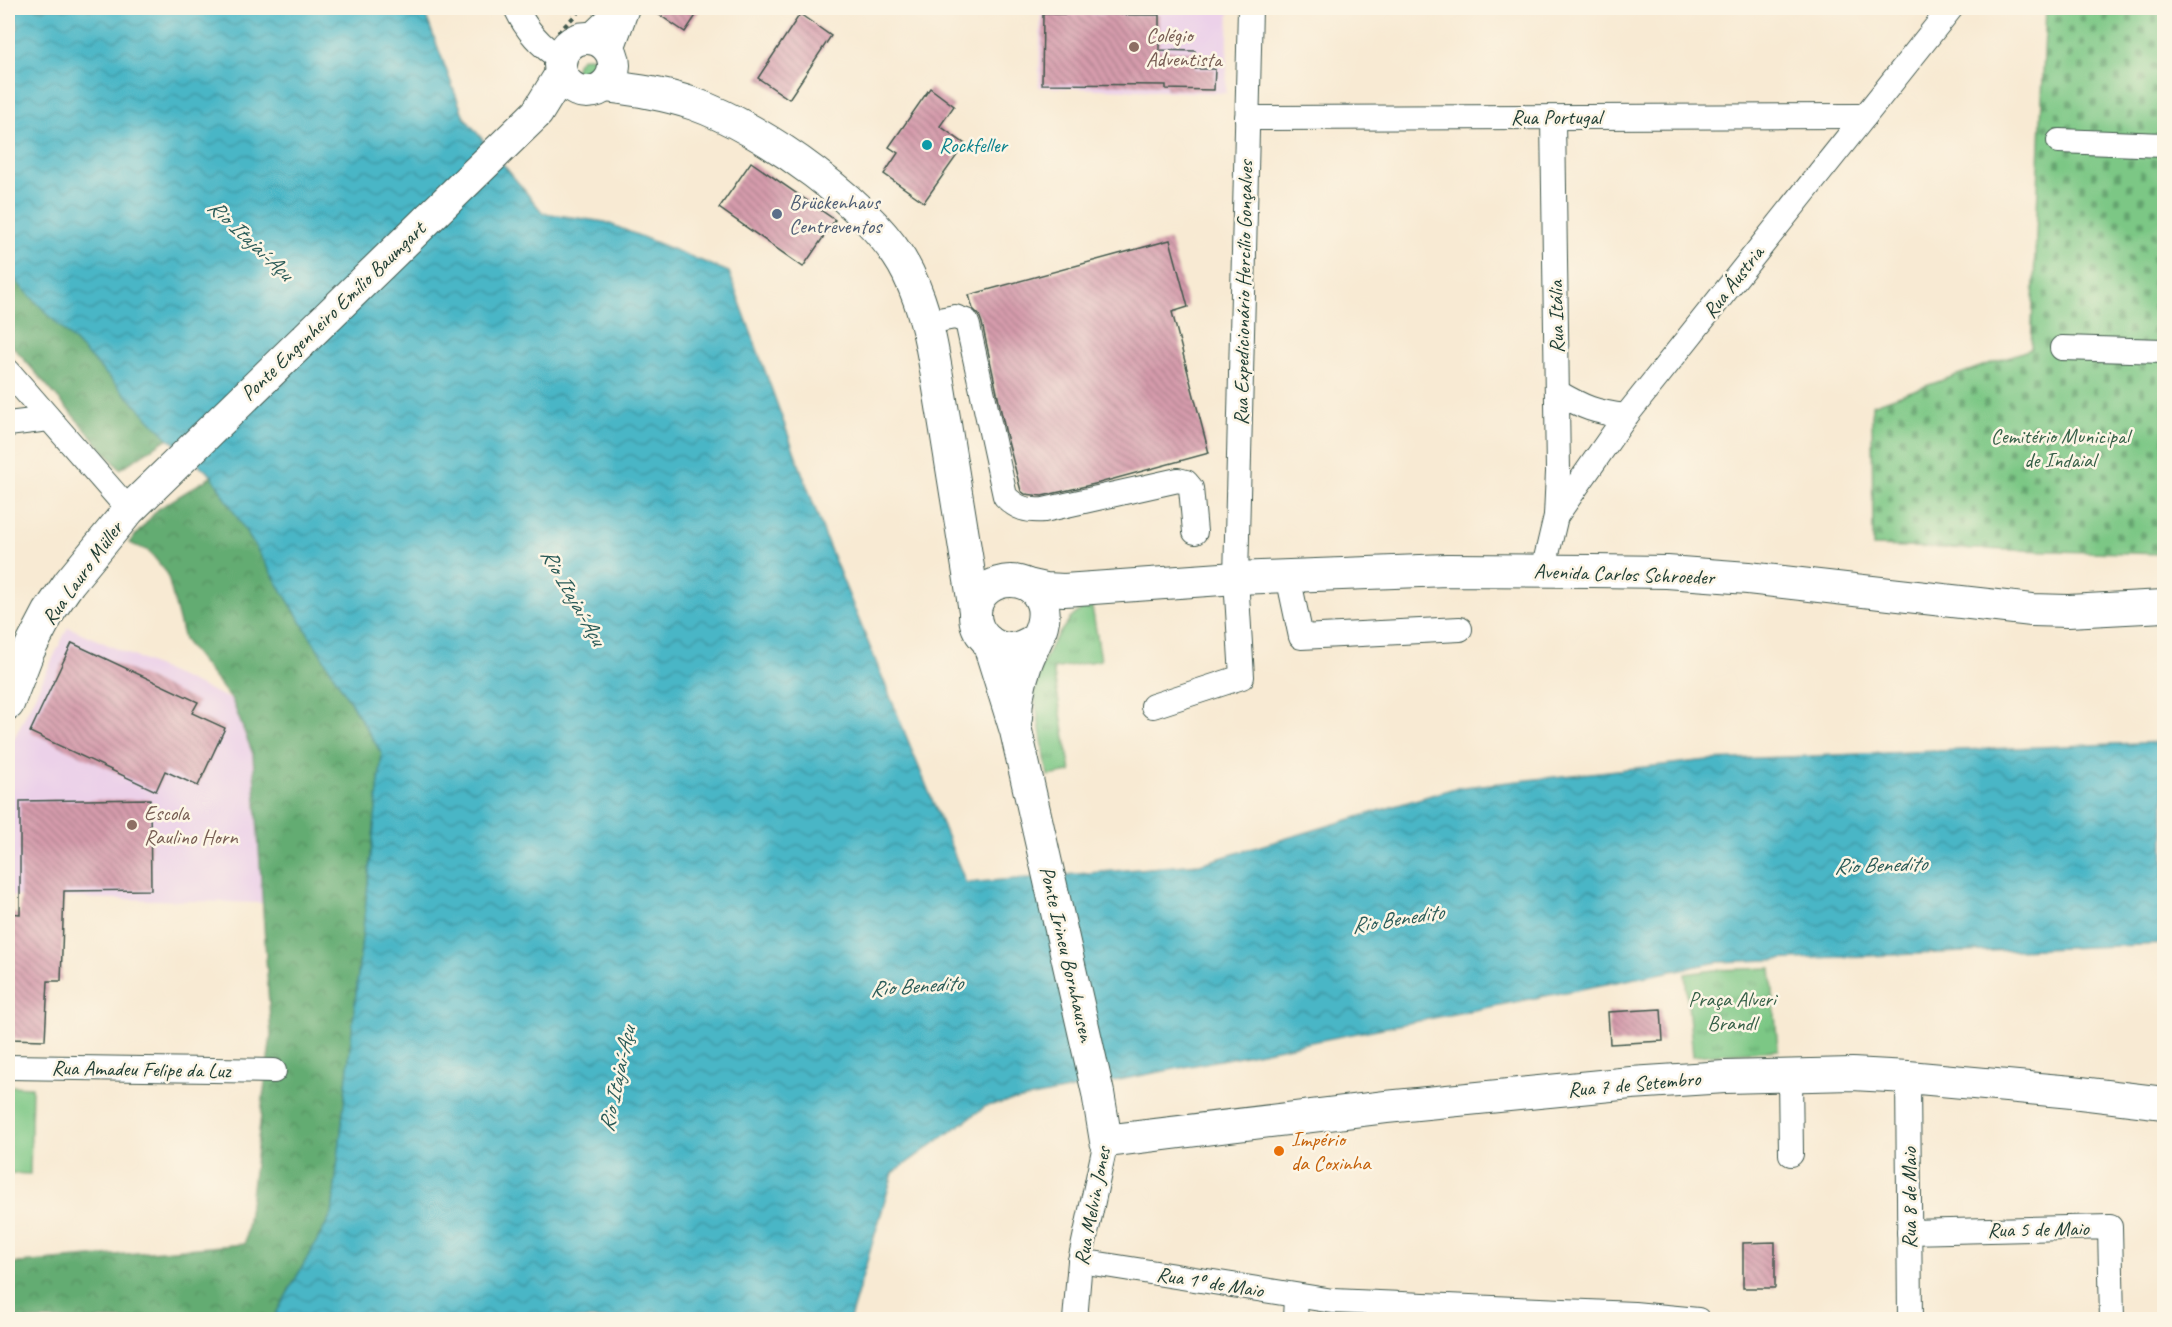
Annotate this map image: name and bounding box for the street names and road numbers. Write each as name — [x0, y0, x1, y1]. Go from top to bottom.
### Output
street label: Rua Portugal — [1511, 104, 1605, 130]
street label: Rua Expedicionário Hercílio Gonçalves — [1228, 158, 1258, 426]
street label: Ponte Engenheiro Emílio Baumgart — [235, 215, 432, 406]
street label: Rua Áustria — [1697, 239, 1771, 323]
street label: Rua Itália — [1542, 279, 1570, 354]
street label: Rua Lauro Müller — [36, 515, 129, 630]
street label: Avenida Carlos Schroeder — [1533, 558, 1716, 590]
street label: Ponte Irineu Bornhausen — [1034, 864, 1100, 1046]
street label: Rua Amadeu Felipe da Luz — [51, 1054, 232, 1084]
street label: Rua 7 de Setembro — [1566, 1065, 1703, 1103]
street label: Rua Melvin Jones — [1068, 1143, 1117, 1267]
street label: Rua 8 de Maio — [1896, 1146, 1922, 1249]
street label: Rua 5 de Maio — [1987, 1215, 2091, 1243]
street label: Rua 1º de Maio — [1155, 1261, 1267, 1303]

